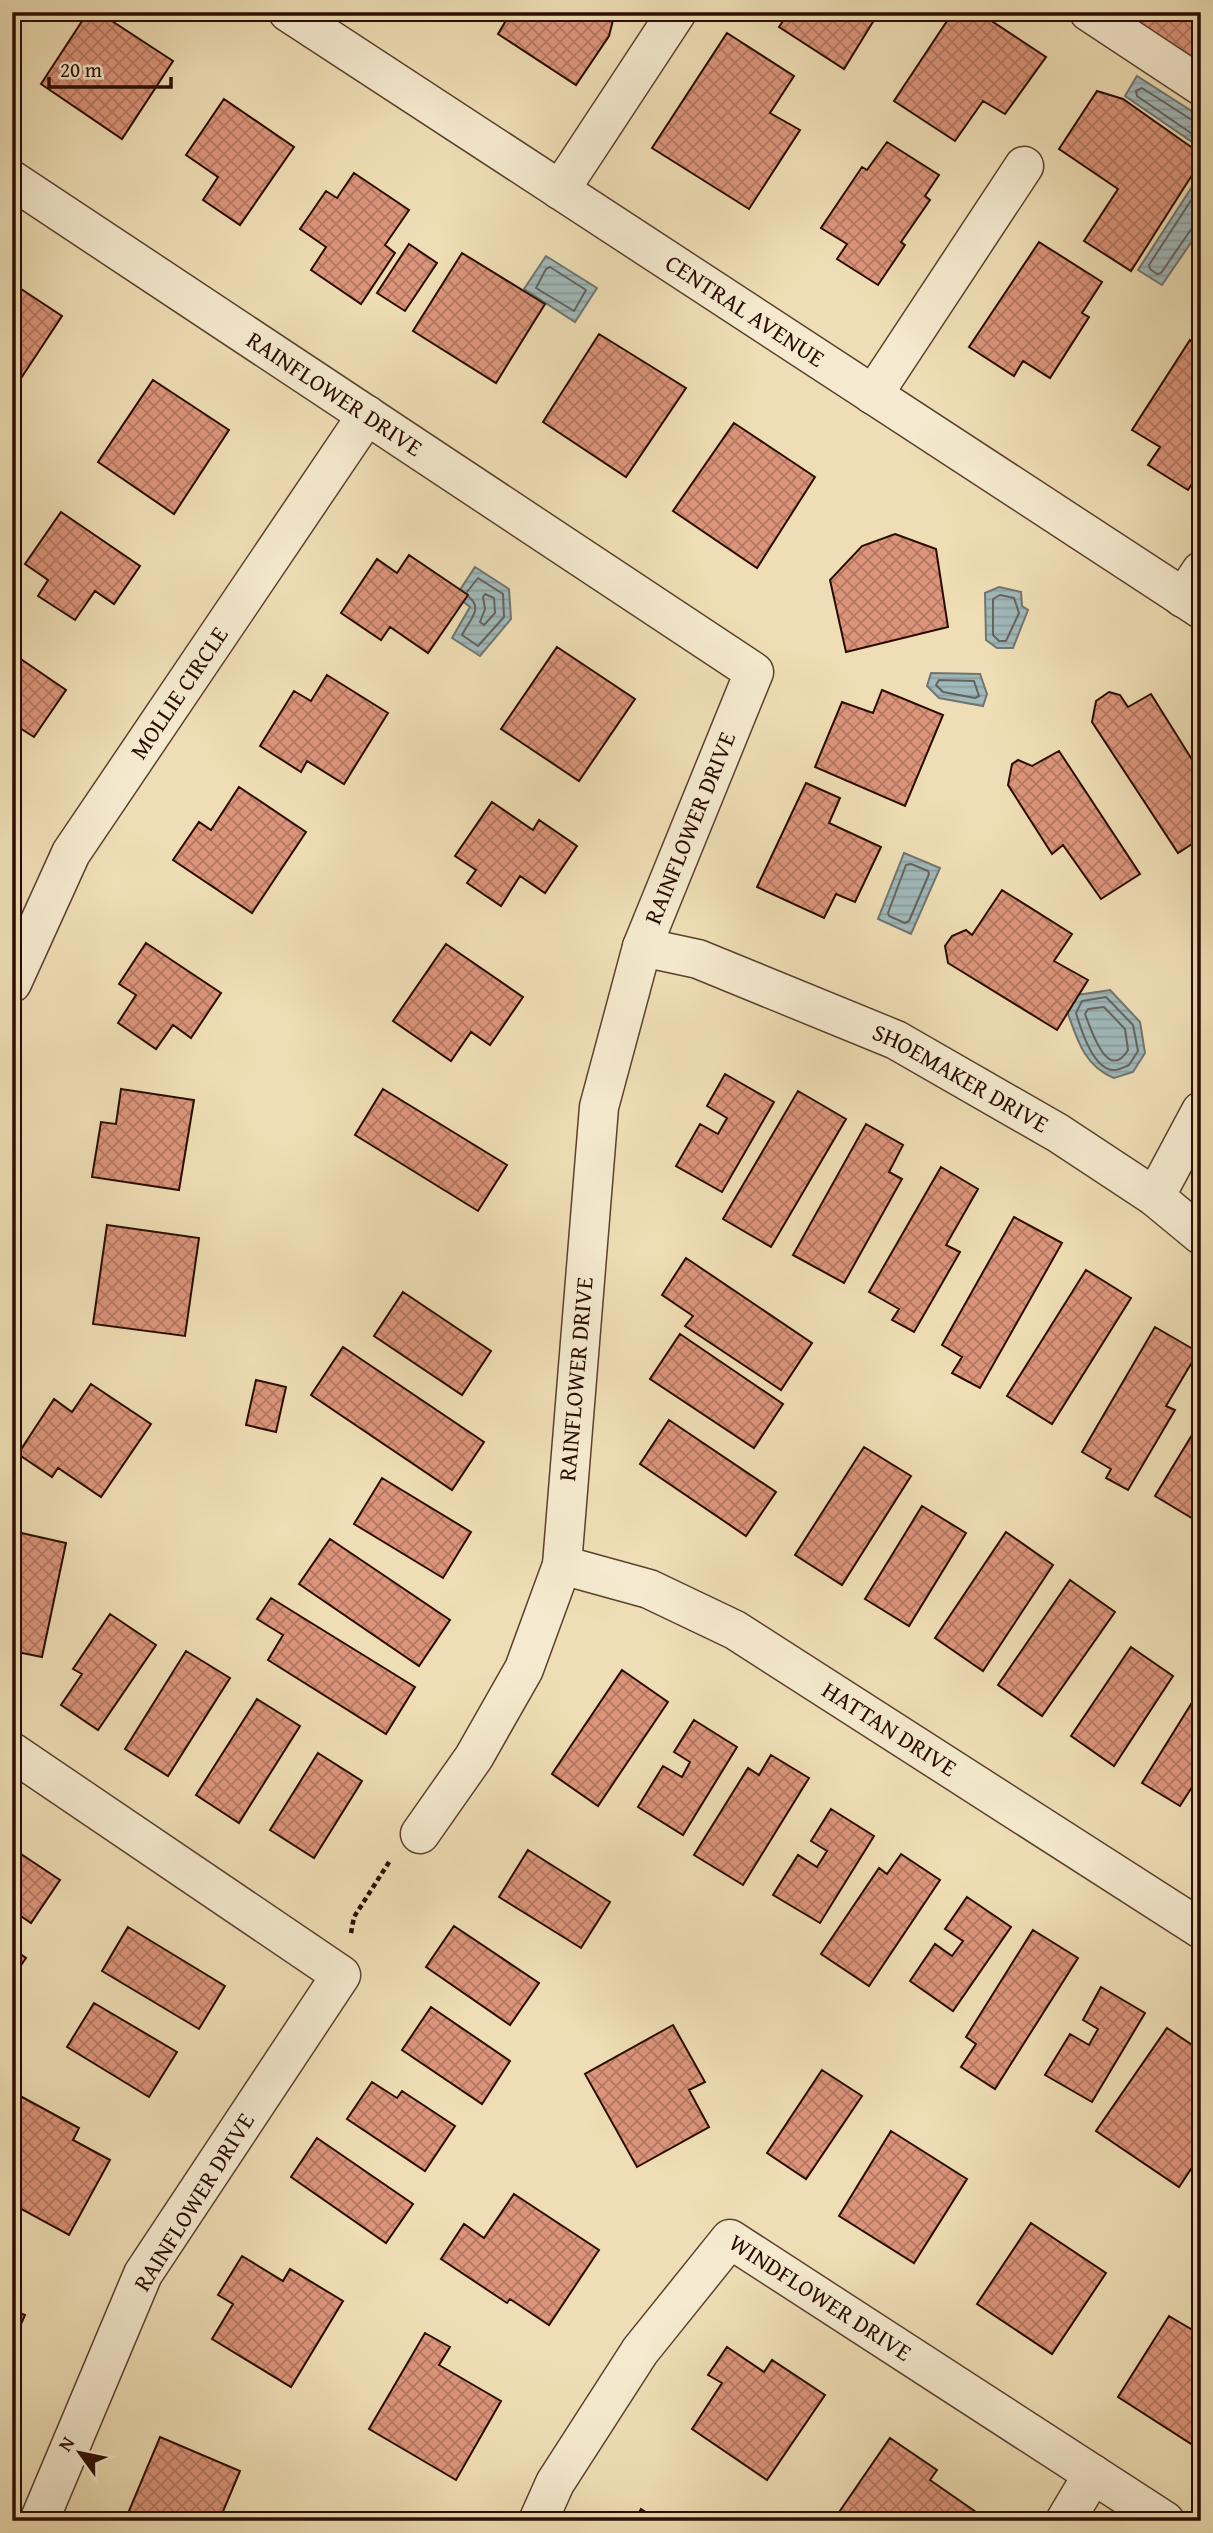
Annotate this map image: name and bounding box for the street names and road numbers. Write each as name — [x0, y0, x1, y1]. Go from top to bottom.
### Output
street label: CENTRAL AVENUE — [659, 245, 832, 375]
street label: RAINFLOWER DRIVE — [240, 322, 430, 465]
street label: MOLLIE CIRCLE — [121, 619, 236, 766]
street label: RAINFLOWER DRIVE — [635, 726, 744, 929]
street label: SHOEMAKER DRIVE — [867, 1014, 1056, 1141]
street label: RAINFLOWER DRIVE — [549, 1275, 602, 1482]
street label: HATTAN DRIVE — [815, 1672, 964, 1785]
street label: RAINFLOWER DRIVE — [124, 2106, 263, 2298]
street label: WINDFLOWER DRIVE — [722, 2225, 919, 2369]

